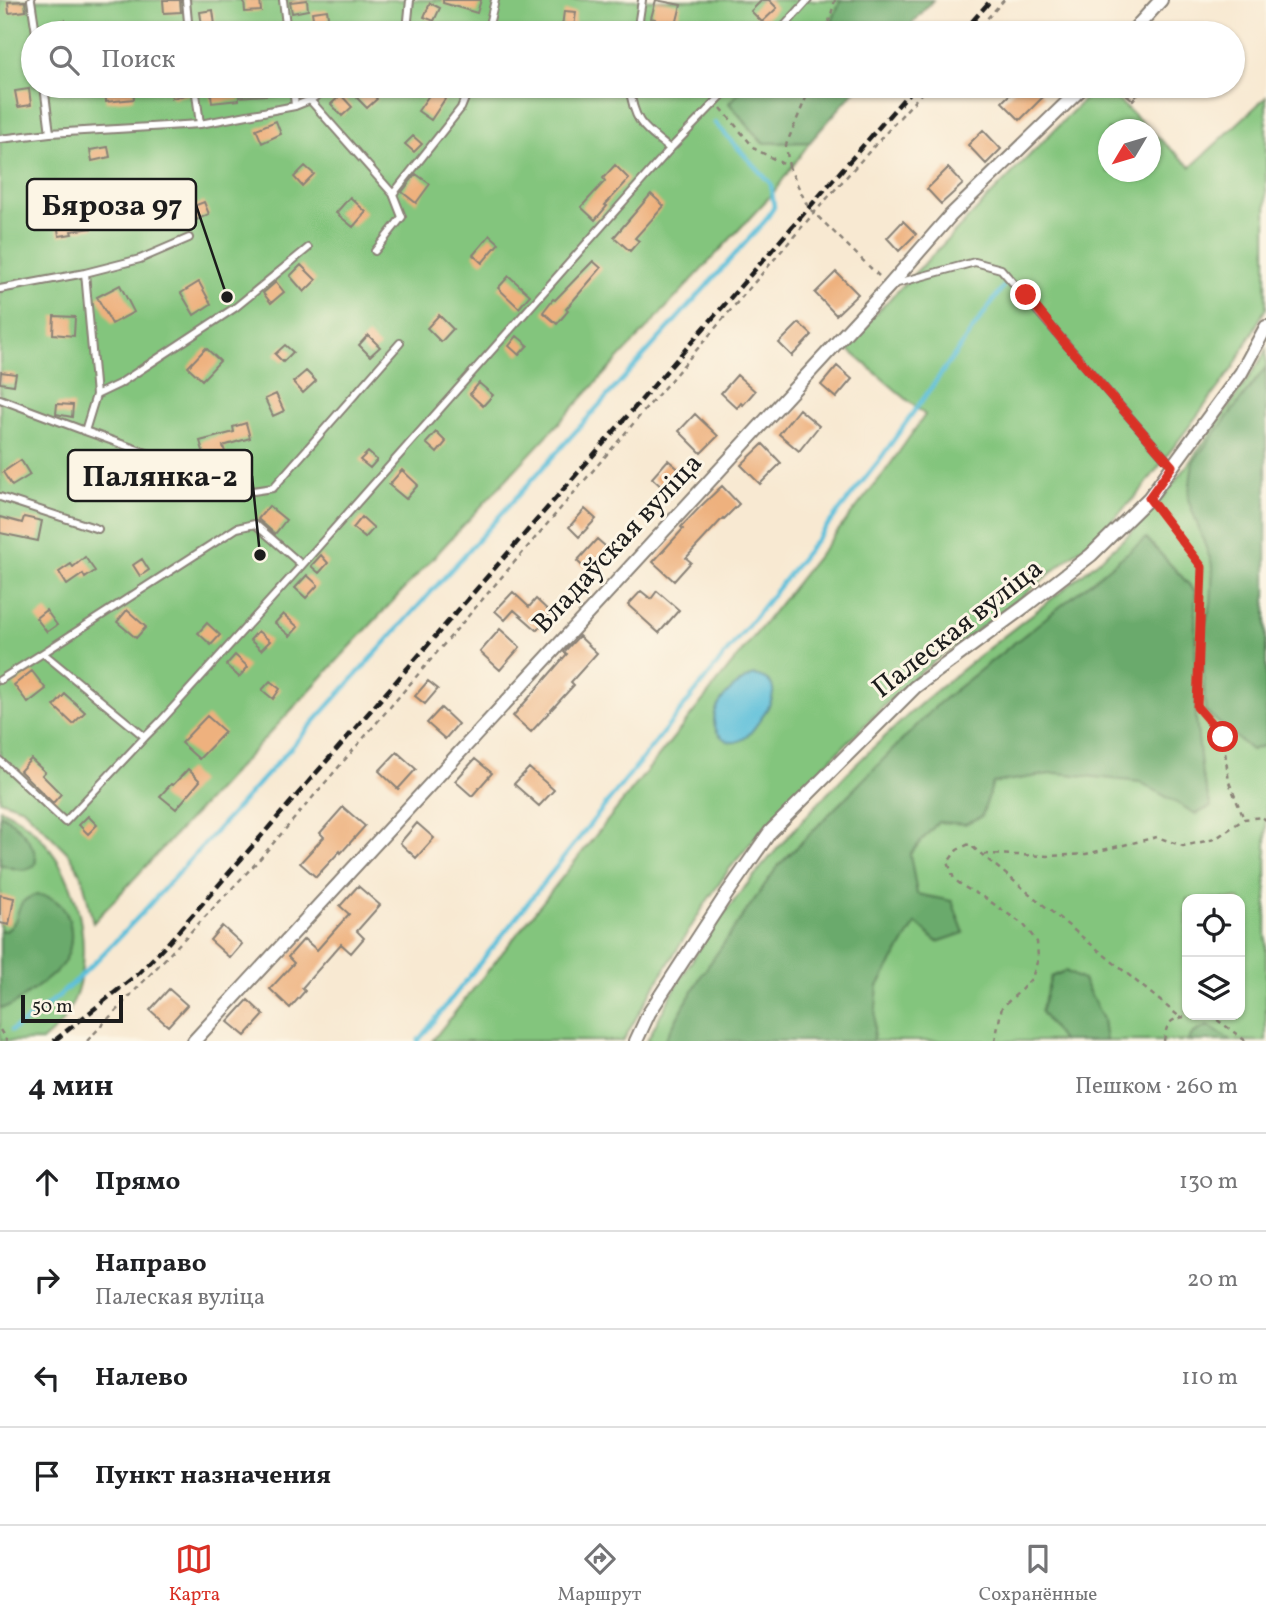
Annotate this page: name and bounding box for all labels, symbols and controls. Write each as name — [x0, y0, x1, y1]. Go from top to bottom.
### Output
search box — [21, 21, 1245, 98]
icon: search — [45, 41, 83, 79]
text: Поиск — [101, 42, 175, 78]
north arrow — [1098, 119, 1161, 182]
callout: Бяроза 97 — [27, 179, 196, 230]
text: Бяроза 97 — [41, 186, 183, 228]
route end — [1010, 279, 1041, 310]
street label: Владаўская вуліца — [524, 445, 712, 643]
callout: Палянка-2 — [68, 450, 252, 501]
text: Палянка-2 — [82, 457, 238, 499]
street label: Палеская вуліца — [864, 550, 1052, 708]
route start — [1207, 721, 1238, 752]
map controls — [1182, 894, 1245, 1020]
button: locate — [1182, 894, 1245, 957]
button: layers — [1182, 957, 1245, 1020]
scale bar — [21, 992, 122, 1024]
text: 50 m — [32, 994, 73, 1020]
text: 4 мин — [28, 1066, 113, 1108]
text: Пешком · 260 m — [1075, 1071, 1238, 1103]
icon: ahead — [28, 1163, 66, 1201]
text: Прямо — [95, 1164, 180, 1200]
text: 130 m — [1179, 1166, 1238, 1198]
text: Направо — [95, 1246, 207, 1282]
icon: right — [28, 1261, 66, 1299]
text: 20 m — [1187, 1264, 1238, 1296]
text: Палеская вуліца — [95, 1282, 265, 1314]
icon: left — [28, 1359, 66, 1397]
text: Налево — [95, 1360, 188, 1396]
text: 110 m — [1181, 1362, 1238, 1394]
icon: arrive — [28, 1457, 66, 1495]
text: Пункт назначения — [95, 1458, 331, 1494]
tab: Карта — [169, 1540, 220, 1608]
tab: Маршрут — [558, 1540, 641, 1608]
tab: Сохранённые — [979, 1540, 1097, 1608]

